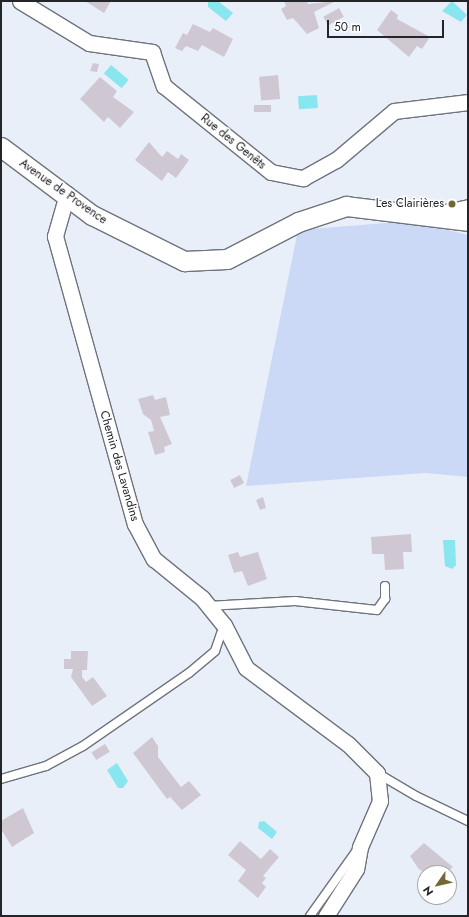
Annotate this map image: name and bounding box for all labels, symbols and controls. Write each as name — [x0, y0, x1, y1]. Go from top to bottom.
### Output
scale bar — [329, 12, 446, 38]
text: 50 m — [334, 18, 361, 36]
street label: Rue des Genêts — [197, 111, 269, 173]
street label: Avenue de Provence — [16, 156, 110, 228]
place label: Les Clairières — [376, 197, 444, 211]
marker: Les Clairières — [447, 199, 457, 209]
street label: Chemin des Lavandins — [96, 409, 142, 523]
north arrow — [417, 865, 457, 905]
text: N — [419, 883, 437, 899]

